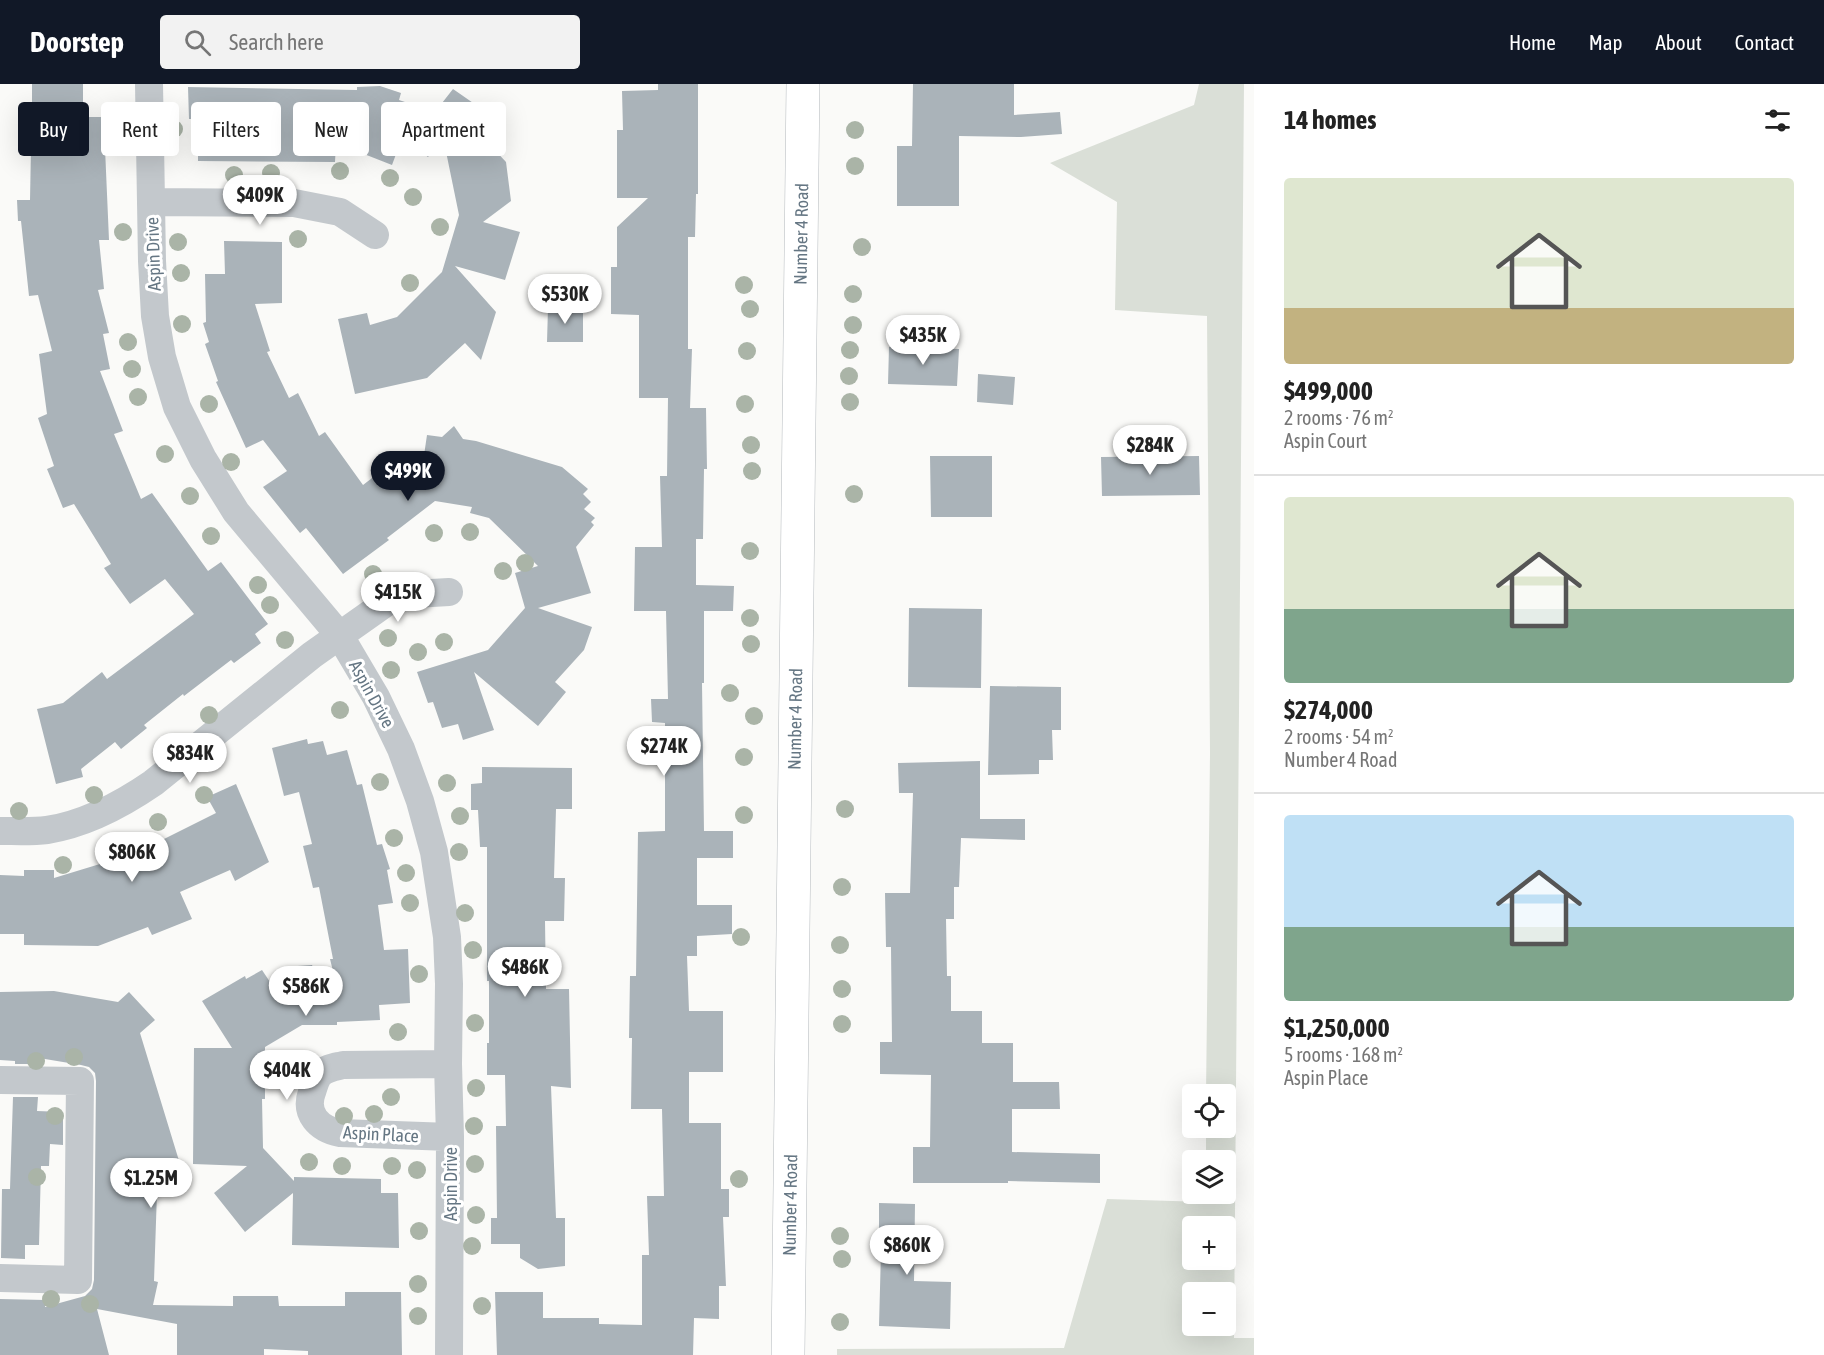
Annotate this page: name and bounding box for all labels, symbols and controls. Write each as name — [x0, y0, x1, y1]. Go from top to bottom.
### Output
search box — [160, 15, 580, 69]
text: Doorstep — [30, 26, 124, 58]
icon: search — [181, 26, 214, 59]
text: Search here — [229, 29, 324, 55]
text: Home — [1509, 30, 1556, 54]
text: Map — [1589, 30, 1623, 54]
text: About — [1656, 30, 1702, 54]
text: Contact — [1735, 30, 1794, 54]
chip: Buy — [18, 102, 89, 156]
chip: Rent — [101, 102, 179, 156]
chip: Filters — [191, 102, 281, 156]
chip: New — [293, 102, 369, 156]
chip: Apartment — [381, 102, 506, 156]
icon: filters — [1761, 104, 1794, 137]
text: 14 homes — [1284, 105, 1377, 135]
pin: $409K — [218, 175, 302, 226]
text: $409K — [237, 183, 283, 206]
street label: Number 4 Road — [790, 183, 812, 285]
street label: Aspin Drive — [141, 217, 165, 291]
icon: home — [1485, 217, 1593, 325]
pin: $530K — [523, 274, 607, 325]
text: $530K — [542, 282, 588, 305]
pin: $435K — [881, 315, 965, 366]
text: $435K — [900, 323, 946, 346]
text: $499,000 — [1284, 376, 1373, 406]
text: 2 rooms · 76 m² — [1284, 406, 1394, 429]
pin: $284K — [1108, 425, 1192, 476]
text: Aspin Court — [1284, 429, 1367, 452]
text: $284K — [1127, 433, 1173, 456]
pin: $499K — [366, 451, 450, 502]
text: $499K — [385, 459, 431, 482]
icon: home — [1485, 536, 1593, 644]
pin: $415K — [356, 572, 440, 623]
text: $415K — [375, 580, 421, 603]
street label: Aspin Drive — [345, 657, 399, 731]
street label: Number 4 Road — [784, 668, 806, 770]
text: $274,000 — [1284, 695, 1373, 725]
text: 2 rooms · 54 m² — [1284, 725, 1394, 748]
pin: $274K — [622, 726, 706, 777]
pin: $834K — [148, 733, 232, 784]
text: $274K — [641, 734, 687, 757]
text: $834K — [167, 741, 213, 764]
text: Number 4 Road — [1284, 748, 1397, 771]
pin: $806K — [90, 832, 174, 883]
text: $806K — [109, 840, 155, 863]
icon: home — [1485, 854, 1593, 962]
pin: $486K — [483, 947, 567, 998]
text: $486K — [502, 955, 548, 978]
pin: $586K — [264, 966, 348, 1017]
text: $586K — [283, 974, 329, 997]
text: $1,250,000 — [1284, 1013, 1390, 1043]
text: 5 rooms · 168 m² — [1284, 1043, 1403, 1066]
pin: $404K — [245, 1050, 329, 1101]
text: $404K — [264, 1058, 310, 1081]
text: Aspin Place — [1284, 1066, 1368, 1089]
map controls — [1182, 1084, 1236, 1336]
button: locate — [1182, 1084, 1236, 1138]
street label: Aspin Place — [343, 1122, 419, 1146]
street label: Aspin Drive — [440, 1147, 461, 1221]
button: layers — [1182, 1150, 1236, 1204]
street label: Number 4 Road — [779, 1154, 801, 1256]
pin: $1.25M — [102, 1158, 200, 1209]
text: $1.25M — [124, 1166, 178, 1189]
button: + — [1182, 1216, 1236, 1270]
pin: $860K — [865, 1225, 949, 1276]
text: $860K — [884, 1233, 930, 1256]
button: − — [1182, 1282, 1236, 1336]

